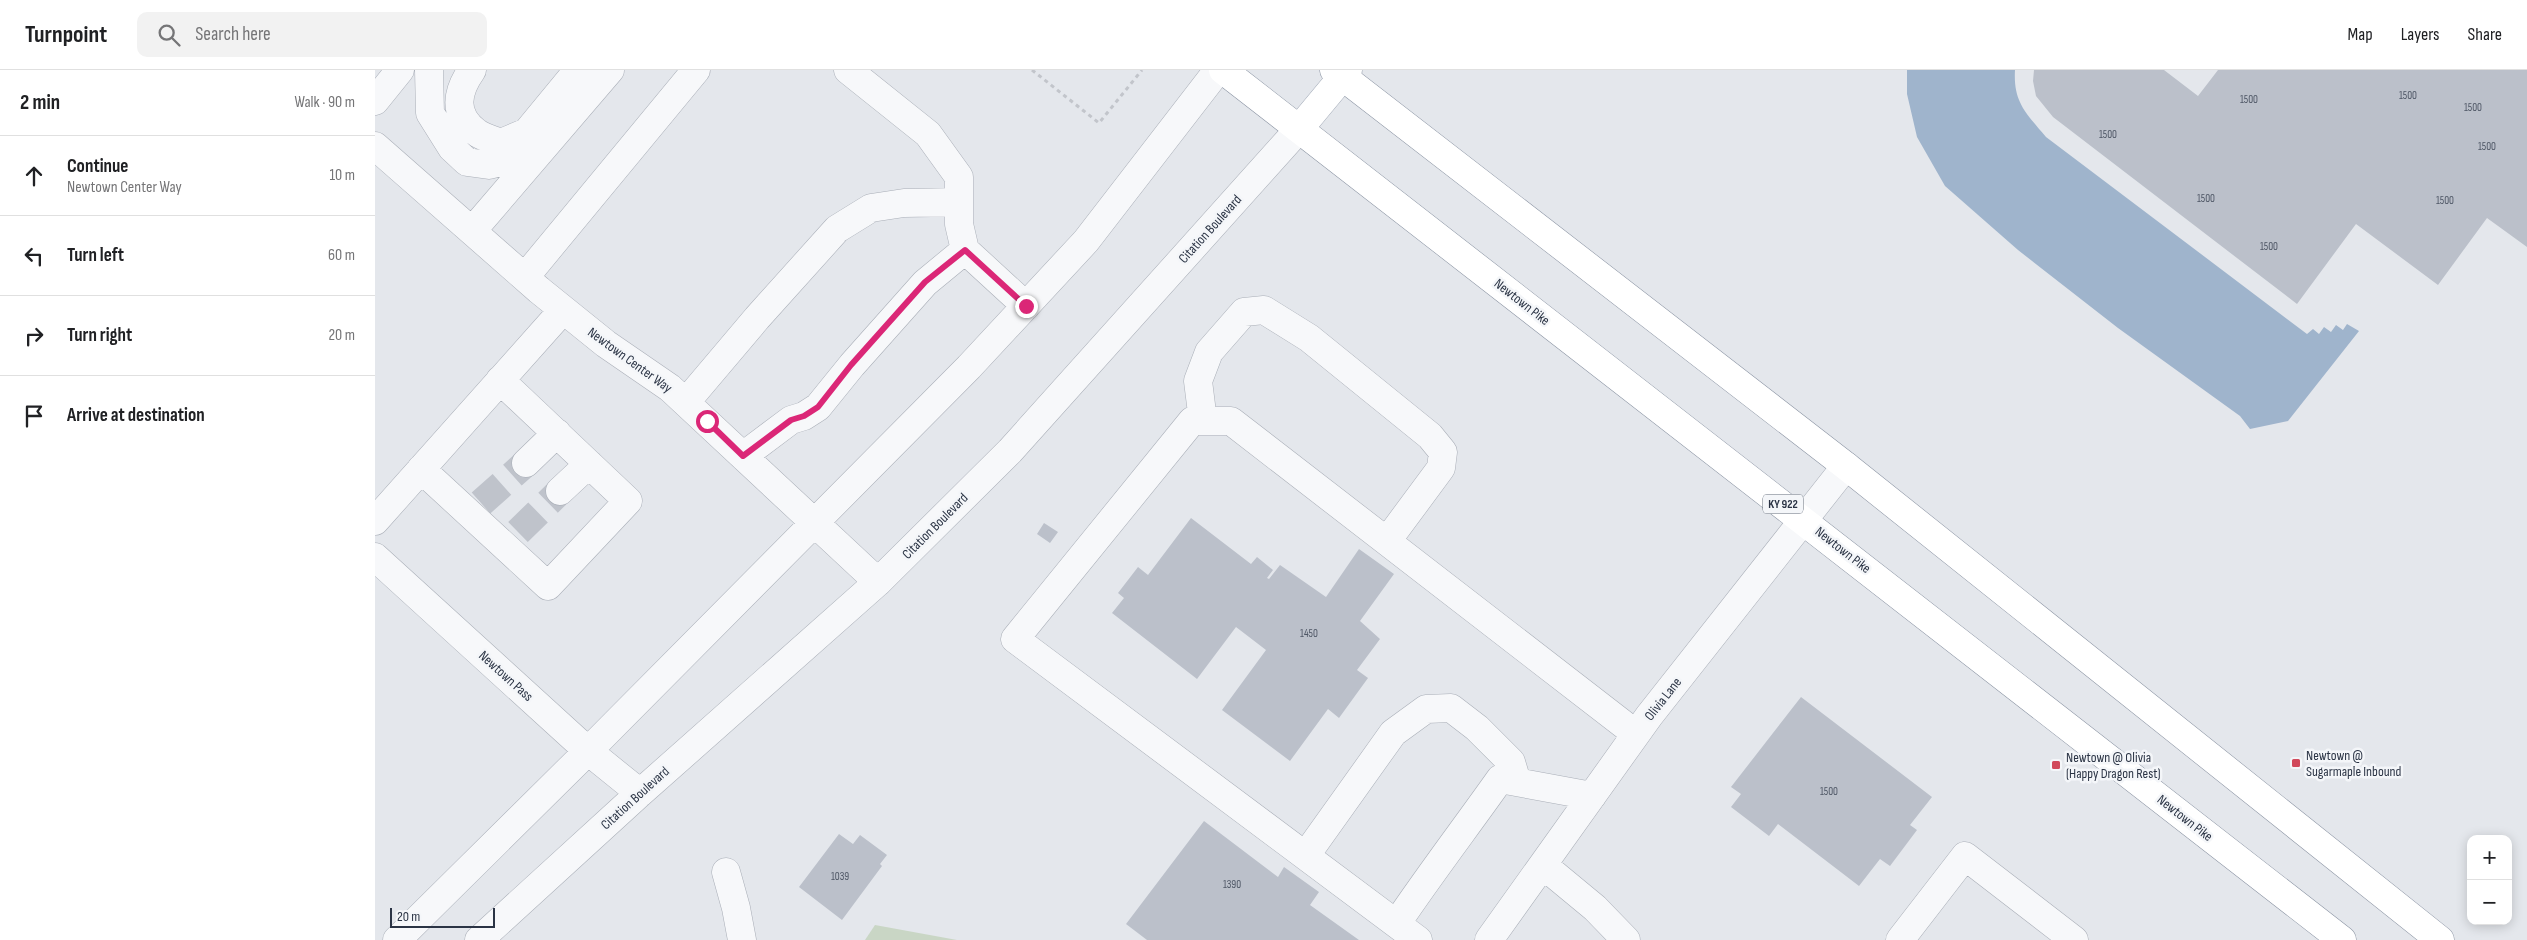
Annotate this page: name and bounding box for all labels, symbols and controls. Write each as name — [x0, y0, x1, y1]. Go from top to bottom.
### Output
search box — [137, 12, 487, 57]
text: Turnpoint — [25, 20, 107, 49]
icon: search — [155, 21, 183, 49]
text: Search here — [195, 23, 271, 46]
text: Map — [2348, 24, 2373, 45]
text: Layers — [2401, 24, 2440, 45]
text: Share — [2468, 24, 2502, 45]
house number: 1500 — [2399, 89, 2417, 102]
text: 2 min — [20, 90, 60, 115]
text: Walk · 90 m — [294, 93, 355, 112]
house number: 1500 — [2240, 93, 2258, 106]
house number: 1500 — [2464, 101, 2482, 114]
house number: 1500 — [2099, 128, 2117, 141]
house number: 1500 — [2478, 140, 2496, 153]
text: Continue — [67, 155, 128, 178]
icon: ahead — [20, 162, 48, 190]
text: 10 m — [329, 166, 355, 185]
text: Newtown Center Way — [67, 178, 182, 197]
street label: Citation Boulevard — [1175, 191, 1245, 267]
house number: 1500 — [2197, 192, 2215, 205]
house number: 1500 — [2436, 194, 2454, 207]
house number: 1500 — [2260, 240, 2278, 253]
icon: left — [20, 242, 48, 270]
text: Turn left — [67, 244, 124, 267]
text: 60 m — [328, 246, 355, 265]
street label: Newtown Pike — [1491, 275, 1553, 329]
route end — [1015, 295, 1038, 318]
icon: right — [20, 322, 48, 350]
text: Turn right — [67, 324, 132, 347]
street label: Newtown Center Way — [584, 324, 676, 397]
text: 20 m — [328, 326, 355, 345]
icon: arrive — [20, 402, 48, 430]
text: Arrive at destination — [67, 404, 205, 427]
route start — [696, 410, 719, 433]
street label: Citation Boulevard — [899, 489, 972, 562]
road number: KY 922 — [1763, 494, 1803, 514]
street label: Newtown Pike — [1812, 523, 1874, 577]
house number: 1450 — [1300, 627, 1318, 640]
street label: Newtown Pass — [475, 647, 537, 705]
street label: Olivia Lane — [1641, 674, 1685, 724]
place label: Newtown @ Sugarmaple Inbound — [2306, 747, 2402, 780]
place label: Newtown @ Olivia (Happy Dragon Rest) — [2066, 749, 2161, 782]
marker: Newtown @ Sugarmaple Inbound — [2290, 757, 2302, 769]
marker: Newtown @ Olivia (Happy Dragon Rest) — [2050, 759, 2062, 771]
street label: Citation Boulevard — [597, 763, 673, 833]
house number: 1500 — [1820, 785, 1838, 798]
street label: Newtown Pike — [2154, 791, 2216, 845]
map controls — [2467, 835, 2512, 925]
button: + — [2467, 835, 2512, 880]
house number: 1039 — [831, 870, 849, 883]
house number: 1390 — [1223, 878, 1241, 891]
button: − — [2467, 880, 2512, 925]
scale bar — [390, 905, 495, 928]
text: 20 m — [397, 908, 420, 925]

